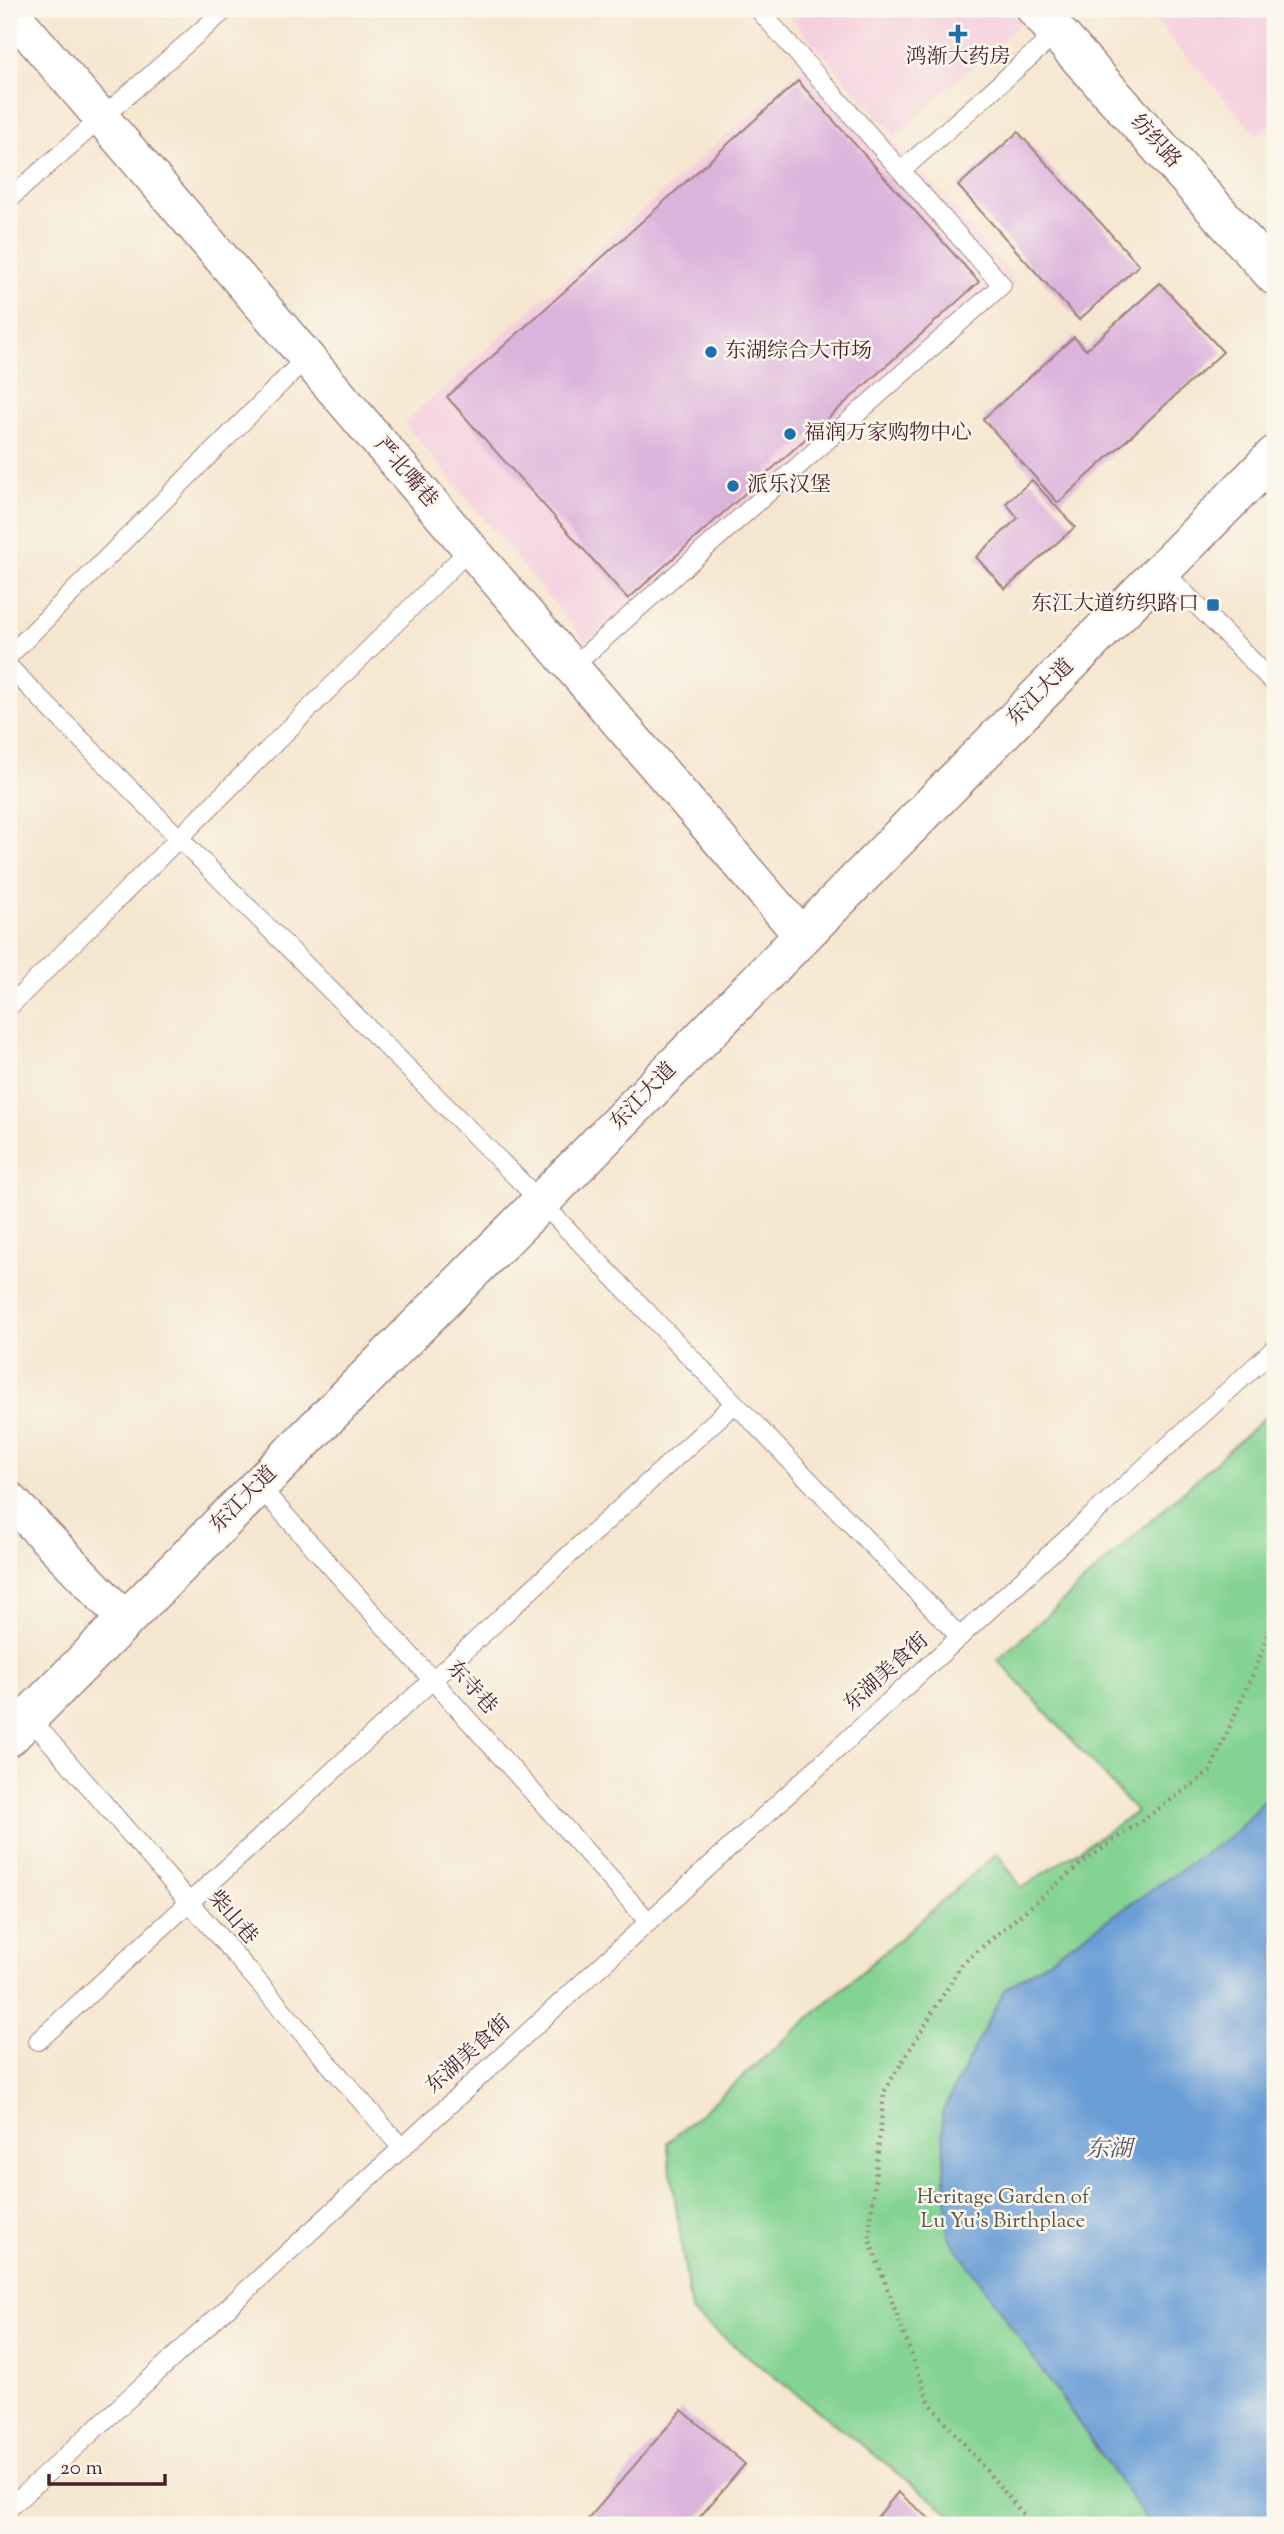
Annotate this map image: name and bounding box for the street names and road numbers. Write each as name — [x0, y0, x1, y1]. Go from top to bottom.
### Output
street label: 纺织路 — [1123, 109, 1187, 175]
street label: 严北嘴巷 — [366, 431, 444, 515]
street label: 东江大道 — [1001, 653, 1081, 733]
street label: 东江大道 — [604, 1056, 684, 1138]
street label: 东江大道 — [204, 1460, 284, 1540]
street label: 东湖美食街 — [838, 1627, 936, 1719]
street label: 东寺巷 — [439, 1655, 503, 1721]
street label: 柴山巷 — [200, 1884, 264, 1952]
street label: 东湖美食街 — [420, 2009, 518, 2101]

